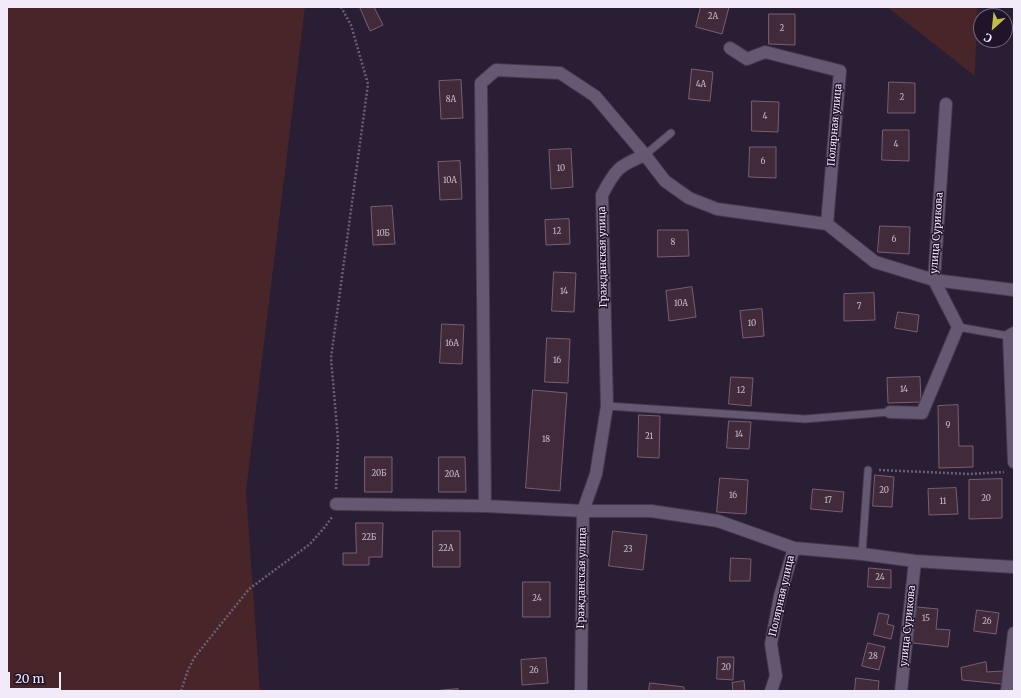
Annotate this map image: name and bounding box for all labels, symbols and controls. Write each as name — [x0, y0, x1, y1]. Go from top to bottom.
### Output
north arrow — [973, 8, 1013, 48]
house number: 2А — [708, 12, 718, 22]
house number: 2 — [780, 24, 784, 34]
text: С — [982, 30, 994, 46]
house number: 4А — [696, 80, 706, 90]
street label: Полярная улица — [825, 83, 845, 167]
house number: 2 — [900, 93, 904, 103]
house number: 8А — [446, 95, 456, 105]
house number: 4 — [763, 112, 767, 122]
house number: 4 — [894, 140, 898, 150]
house number: 6 — [761, 157, 765, 167]
house number: 10 — [557, 164, 565, 174]
house number: 10А — [443, 176, 457, 186]
street label: улица Сурикова — [928, 192, 946, 274]
street label: Гражданская улица — [596, 206, 610, 308]
house number: 12 — [553, 227, 561, 237]
house number: 10Б — [376, 229, 390, 239]
house number: 6 — [892, 235, 896, 245]
house number: 8 — [671, 238, 675, 248]
house number: 14 — [560, 287, 568, 297]
house number: 10А — [674, 299, 688, 309]
house number: 7 — [857, 302, 861, 312]
house number: 10 — [748, 319, 756, 329]
house number: 16А — [445, 339, 459, 349]
house number: 16 — [553, 356, 561, 366]
house number: 14 — [900, 385, 908, 395]
house number: 12 — [737, 386, 745, 396]
house number: 9 — [946, 421, 950, 431]
house number: 14 — [735, 430, 743, 440]
house number: 21 — [645, 432, 653, 442]
house number: 18 — [542, 435, 550, 445]
house number: 20Б — [372, 469, 386, 479]
house number: 20А — [444, 470, 460, 480]
house number: 20 — [879, 486, 889, 496]
house number: 16 — [729, 491, 737, 501]
house number: 20 — [981, 494, 991, 504]
house number: 17 — [824, 496, 832, 506]
house number: 11 — [940, 497, 946, 507]
street label: Гражданская улица — [575, 527, 589, 629]
house number: 22Б — [362, 533, 376, 543]
house number: 22А — [438, 544, 454, 554]
house number: 23 — [623, 545, 633, 555]
street label: Полярная улица — [767, 554, 797, 638]
house number: 24 — [875, 573, 885, 583]
street label: улица Сурикова — [898, 585, 918, 667]
house number: 24 — [532, 594, 542, 604]
house number: 15 — [922, 614, 930, 624]
house number: 26 — [982, 617, 992, 627]
house number: 28 — [868, 652, 878, 662]
house number: 20 — [721, 663, 731, 673]
scale bar — [10, 664, 63, 690]
house number: 26 — [529, 666, 539, 676]
text: 20 m — [15, 671, 44, 686]

